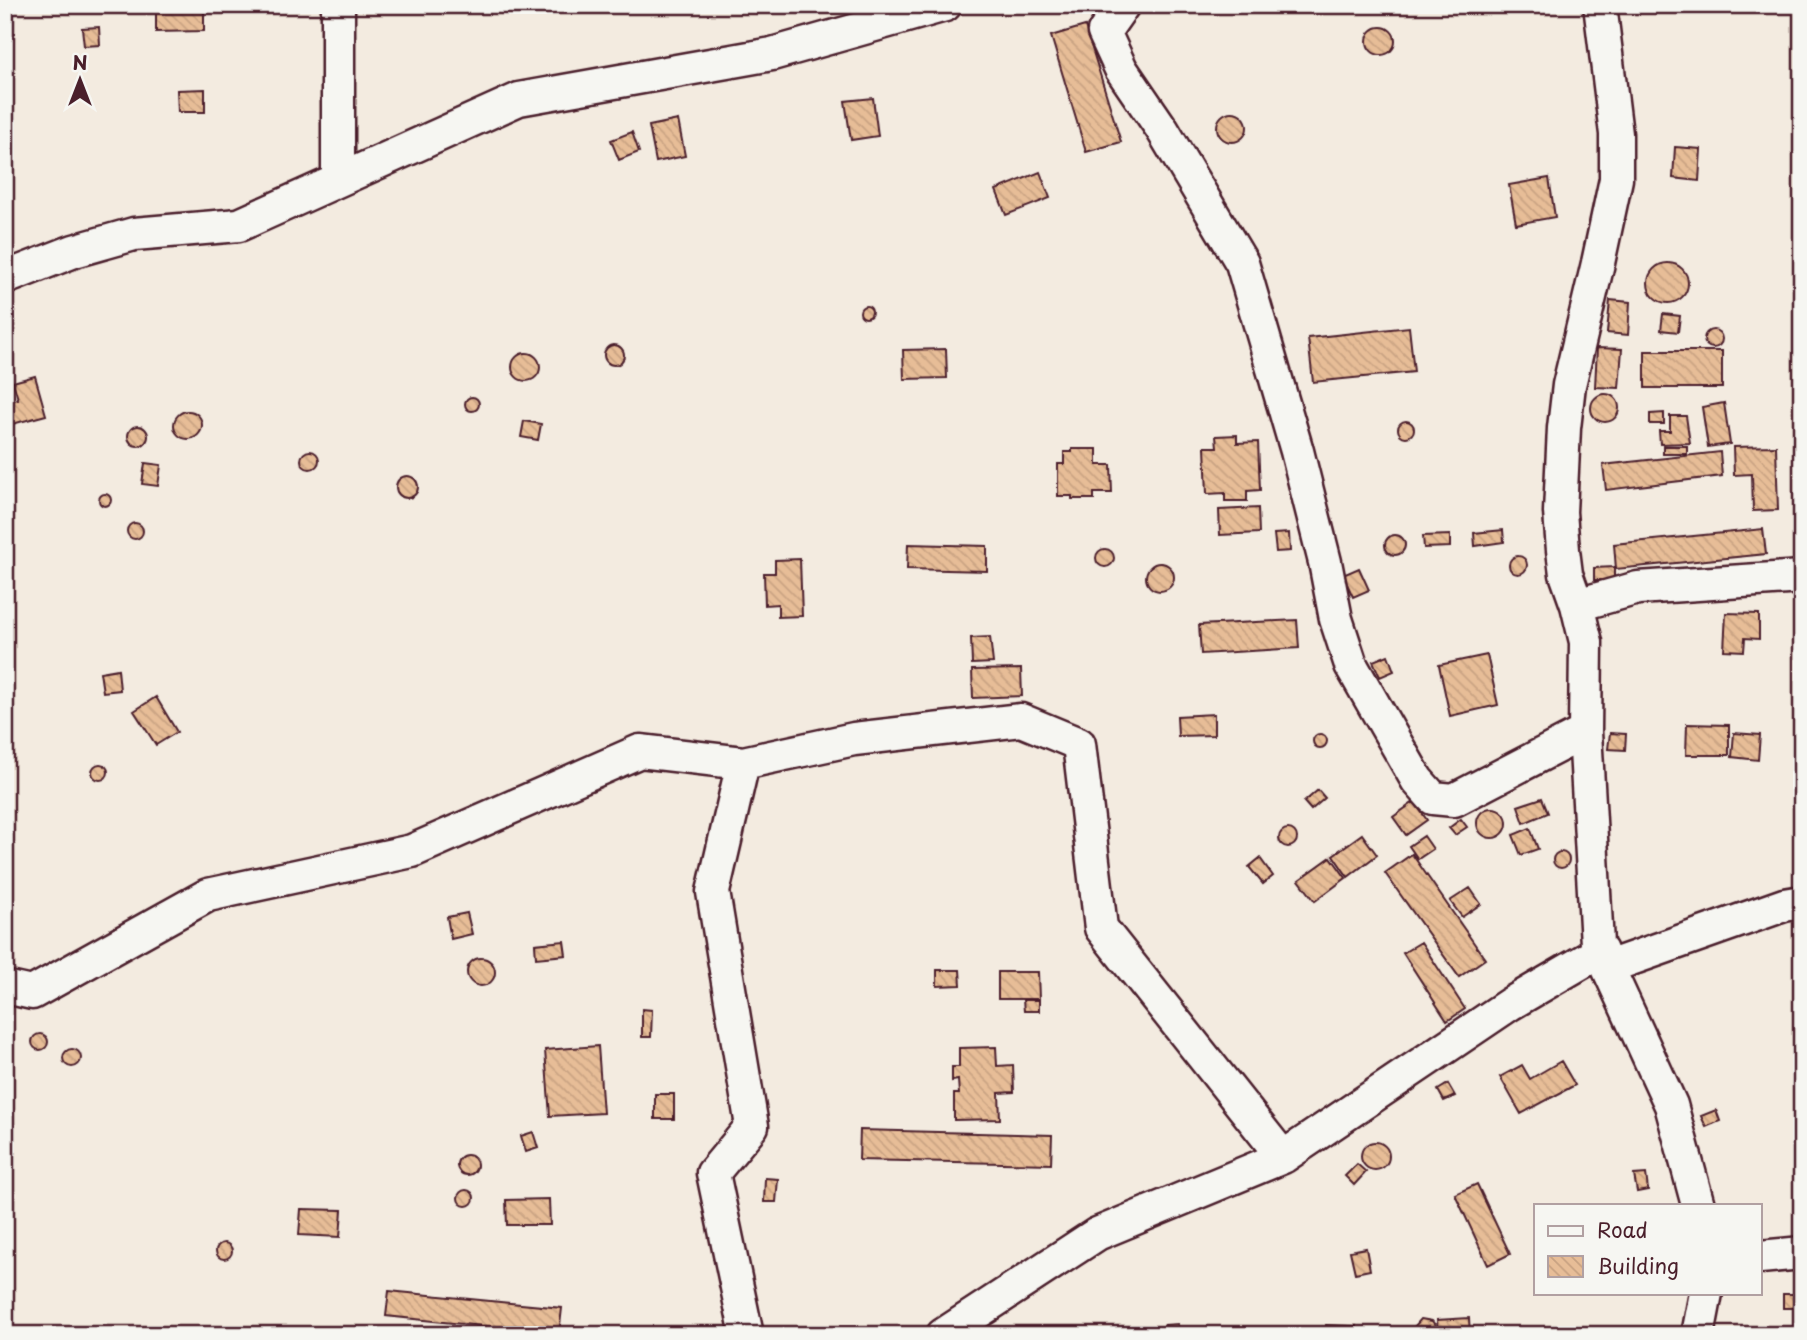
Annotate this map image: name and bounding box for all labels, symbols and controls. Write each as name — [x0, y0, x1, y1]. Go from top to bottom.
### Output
north arrow — [46, 46, 116, 116]
text: N — [72, 48, 88, 76]
legend — [1534, 1204, 1762, 1294]
text: Road — [1597, 1213, 1648, 1245]
text: Building — [1597, 1249, 1679, 1281]

